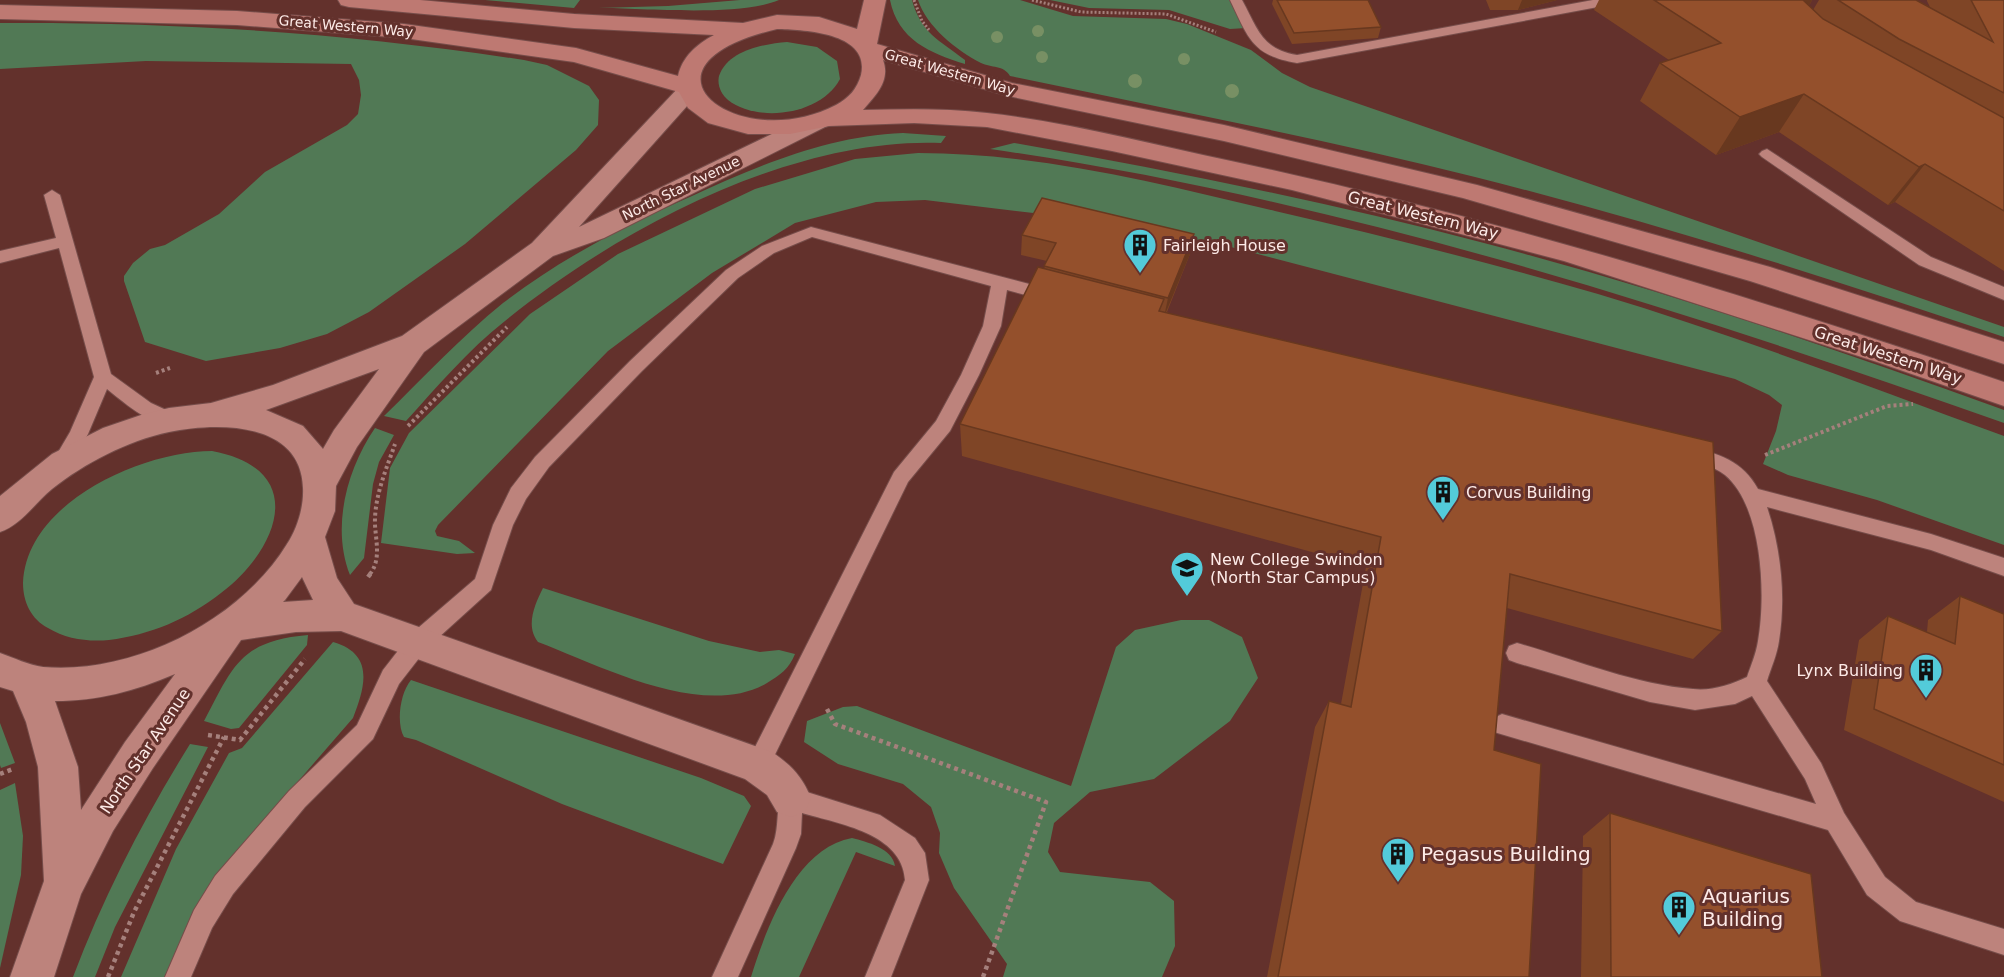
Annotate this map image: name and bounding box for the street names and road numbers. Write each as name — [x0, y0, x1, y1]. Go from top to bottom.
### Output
street label: Great Western Way — [278, 12, 414, 40]
street label: Great Western Way — [883, 46, 1017, 98]
street label: North Star Avenue — [620, 153, 742, 223]
street label: Great Western Way — [1346, 187, 1500, 243]
street label: Great Western Way — [1812, 322, 1964, 388]
street label: North Star Avenue — [96, 685, 194, 817]

